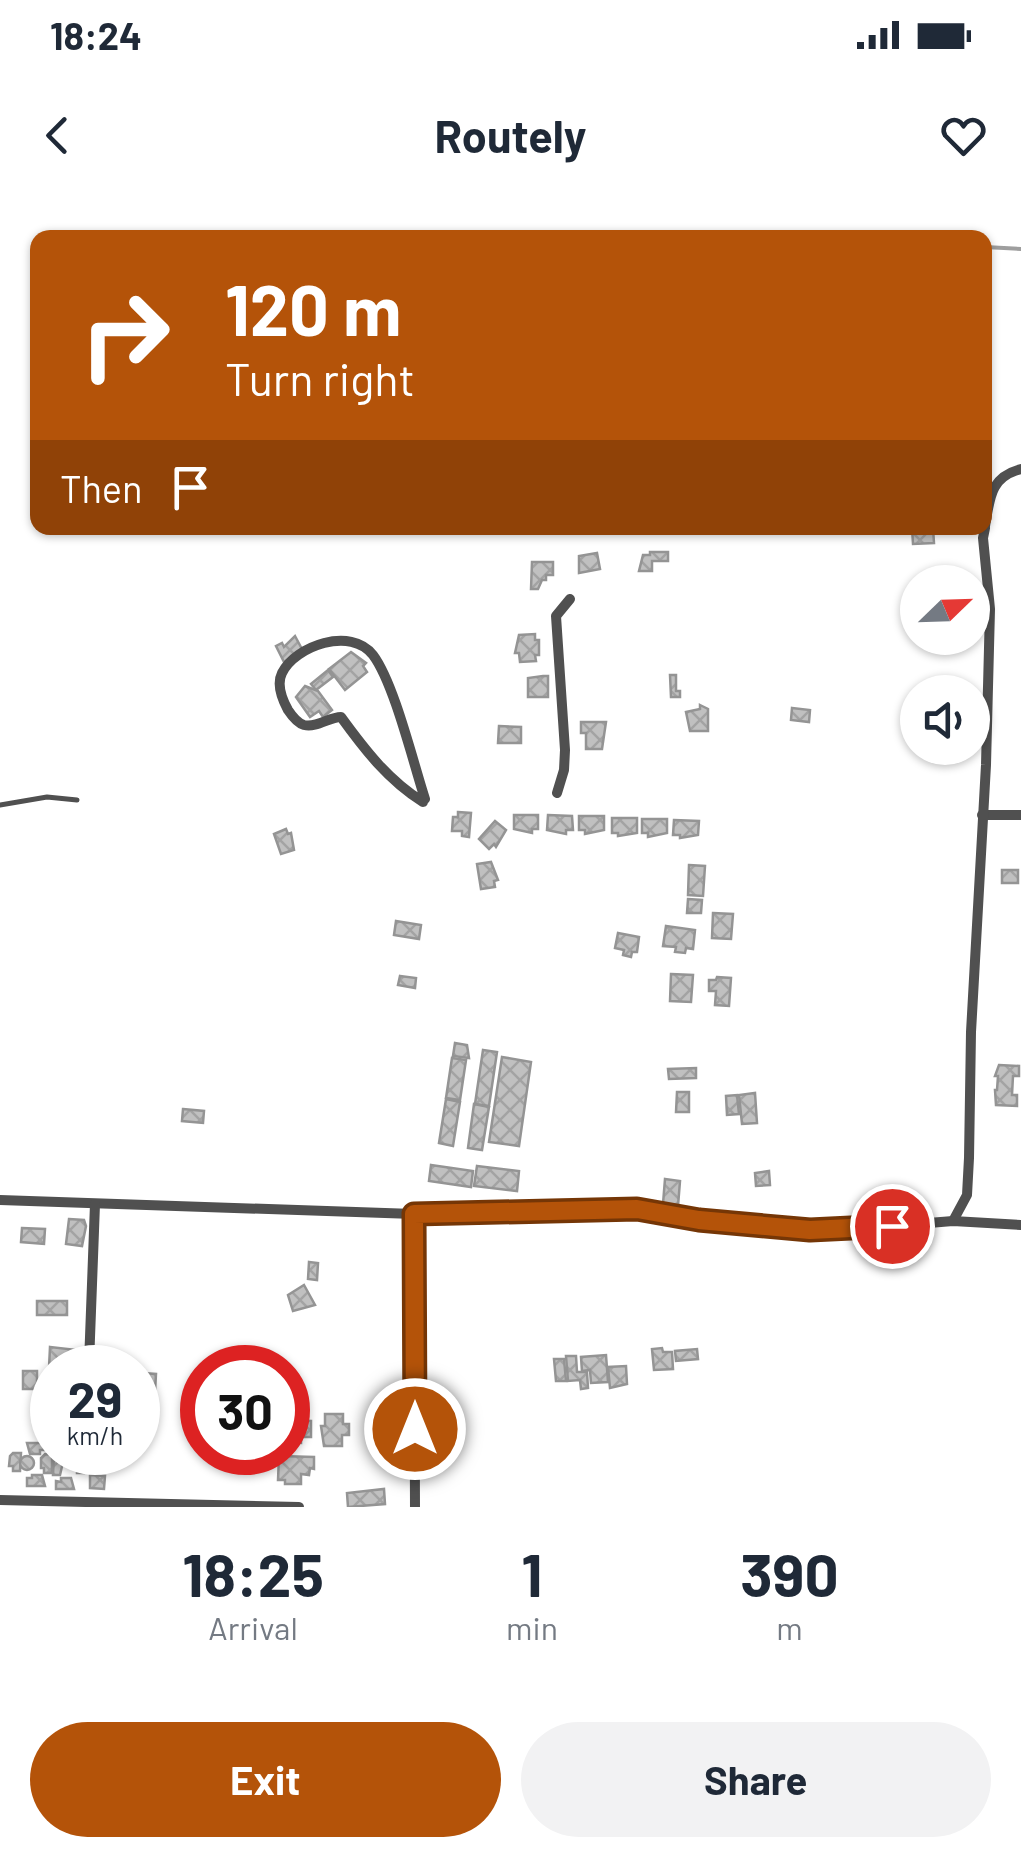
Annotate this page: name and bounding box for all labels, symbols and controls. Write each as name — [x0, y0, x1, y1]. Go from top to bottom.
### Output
text: 18:24 — [50, 12, 142, 58]
icon: back — [30, 108, 85, 163]
text: Routely — [435, 108, 586, 162]
icon: heart — [936, 108, 991, 163]
text: 120 m — [225, 266, 401, 350]
icon: right — [60, 270, 190, 400]
text: Turn right — [225, 351, 415, 405]
icon: arrive — [163, 460, 218, 515]
text: Then — [60, 465, 143, 511]
north arrow — [900, 565, 990, 655]
map controls — [900, 565, 990, 765]
button: sound — [900, 675, 990, 765]
pin — [850, 1184, 935, 1269]
icon: arrive — [865, 1199, 920, 1254]
speed limit sign: 30 — [180, 1345, 310, 1475]
text: 29 — [68, 1368, 122, 1428]
position arrow — [363, 1377, 467, 1481]
text: km/h — [67, 1420, 123, 1450]
text: 18:25 — [182, 1537, 324, 1609]
text: 1 — [521, 1537, 543, 1609]
text: 390 — [740, 1537, 839, 1609]
text: Arrival — [208, 1608, 298, 1646]
text: min — [506, 1608, 558, 1646]
text: m — [776, 1608, 803, 1646]
button: Exit — [30, 1722, 501, 1837]
button: Share — [521, 1722, 991, 1837]

